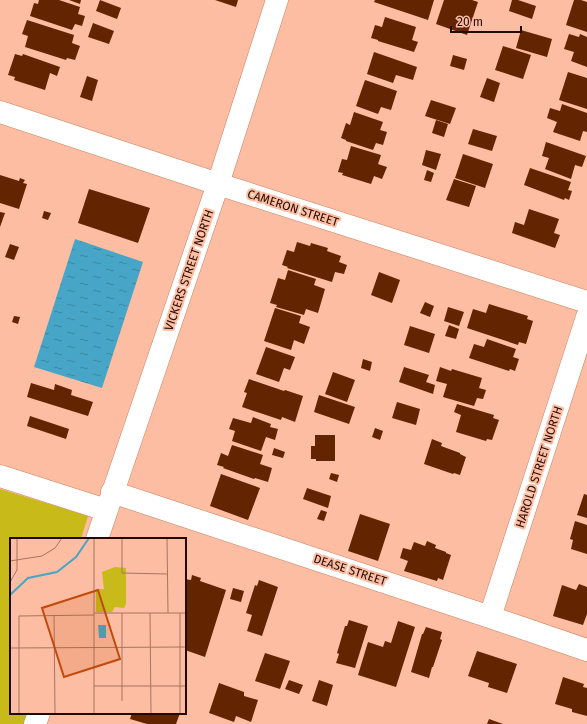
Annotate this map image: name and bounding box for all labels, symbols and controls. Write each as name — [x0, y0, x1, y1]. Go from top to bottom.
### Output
scale bar — [451, 8, 521, 34]
text: 20 m — [457, 15, 483, 29]
street label: CAMERON STREET — [246, 187, 341, 230]
street label: VICKERS STREET NORTH — [162, 208, 216, 332]
street label: HAROLD STREET NORTH — [513, 404, 565, 530]
inset map — [10, 538, 186, 714]
street label: DEASE STREET — [312, 552, 389, 589]

